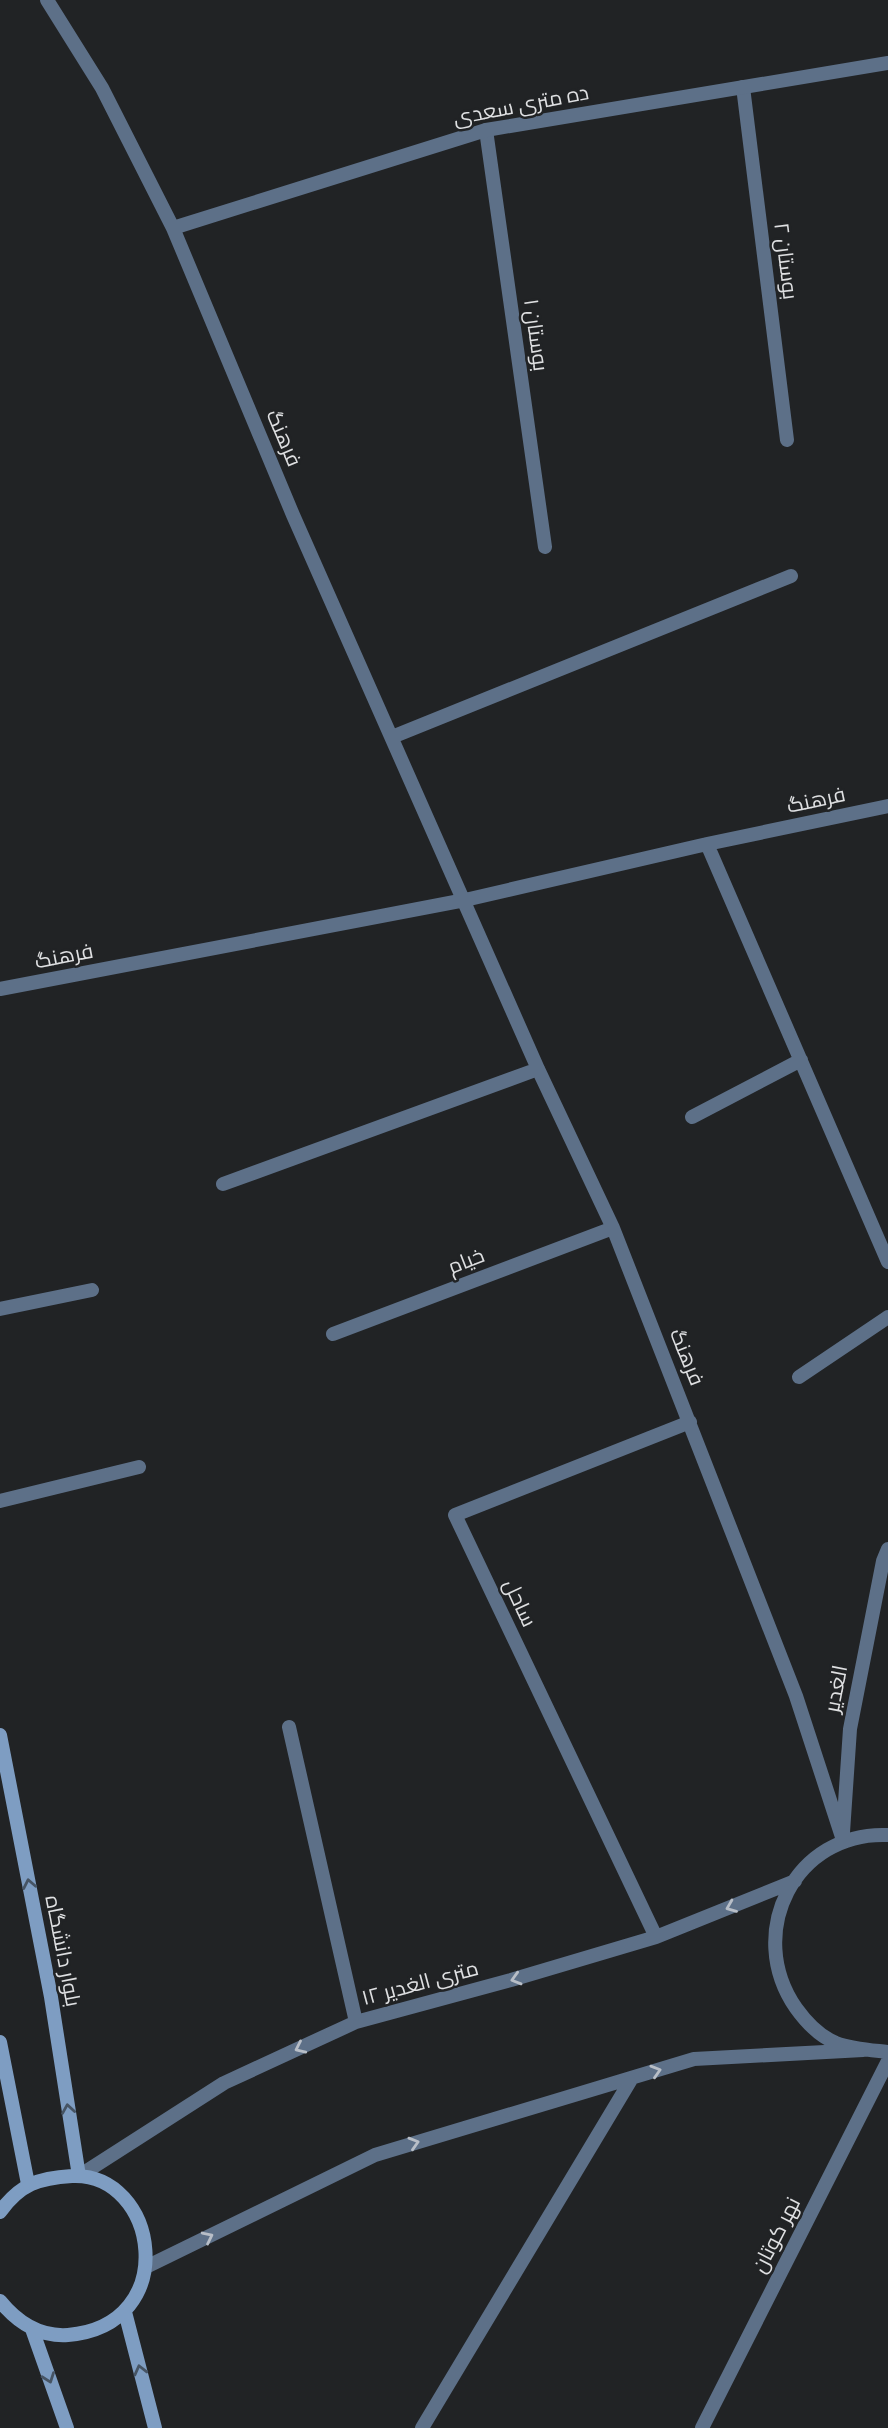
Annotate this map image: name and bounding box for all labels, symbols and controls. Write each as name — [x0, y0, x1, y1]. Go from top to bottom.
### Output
street label: ده متری سعدی — [451, 79, 591, 131]
street label: بوستان ۲ — [768, 221, 804, 301]
street label: بوستان ۱ — [518, 297, 554, 373]
street label: فرهنگ — [261, 406, 308, 470]
street label: فرهنگ — [784, 781, 847, 818]
street label: فرهنگ — [33, 938, 95, 973]
street label: خیام — [444, 1242, 488, 1281]
street label: فرهنگ — [665, 1325, 710, 1389]
street label: ساحل — [498, 1575, 542, 1631]
street label: الغدیر — [818, 1663, 852, 1716]
one-way arrow — [23, 1878, 38, 1890]
street label: بلوار دانشگاه — [40, 1893, 87, 2009]
one-way arrow — [726, 1898, 738, 1912]
street label: ۱۲ متری الغدیر — [359, 1955, 481, 2011]
one-way arrow — [510, 1970, 522, 1985]
one-way arrow — [295, 2040, 307, 2054]
one-way arrow — [649, 2064, 661, 2079]
one-way arrow — [61, 2103, 76, 2114]
one-way arrow — [408, 2137, 420, 2152]
street label: نهر کوتان — [746, 2193, 806, 2277]
one-way arrow — [201, 2231, 213, 2245]
one-way arrow — [134, 2364, 148, 2376]
one-way arrow — [41, 2372, 55, 2384]

